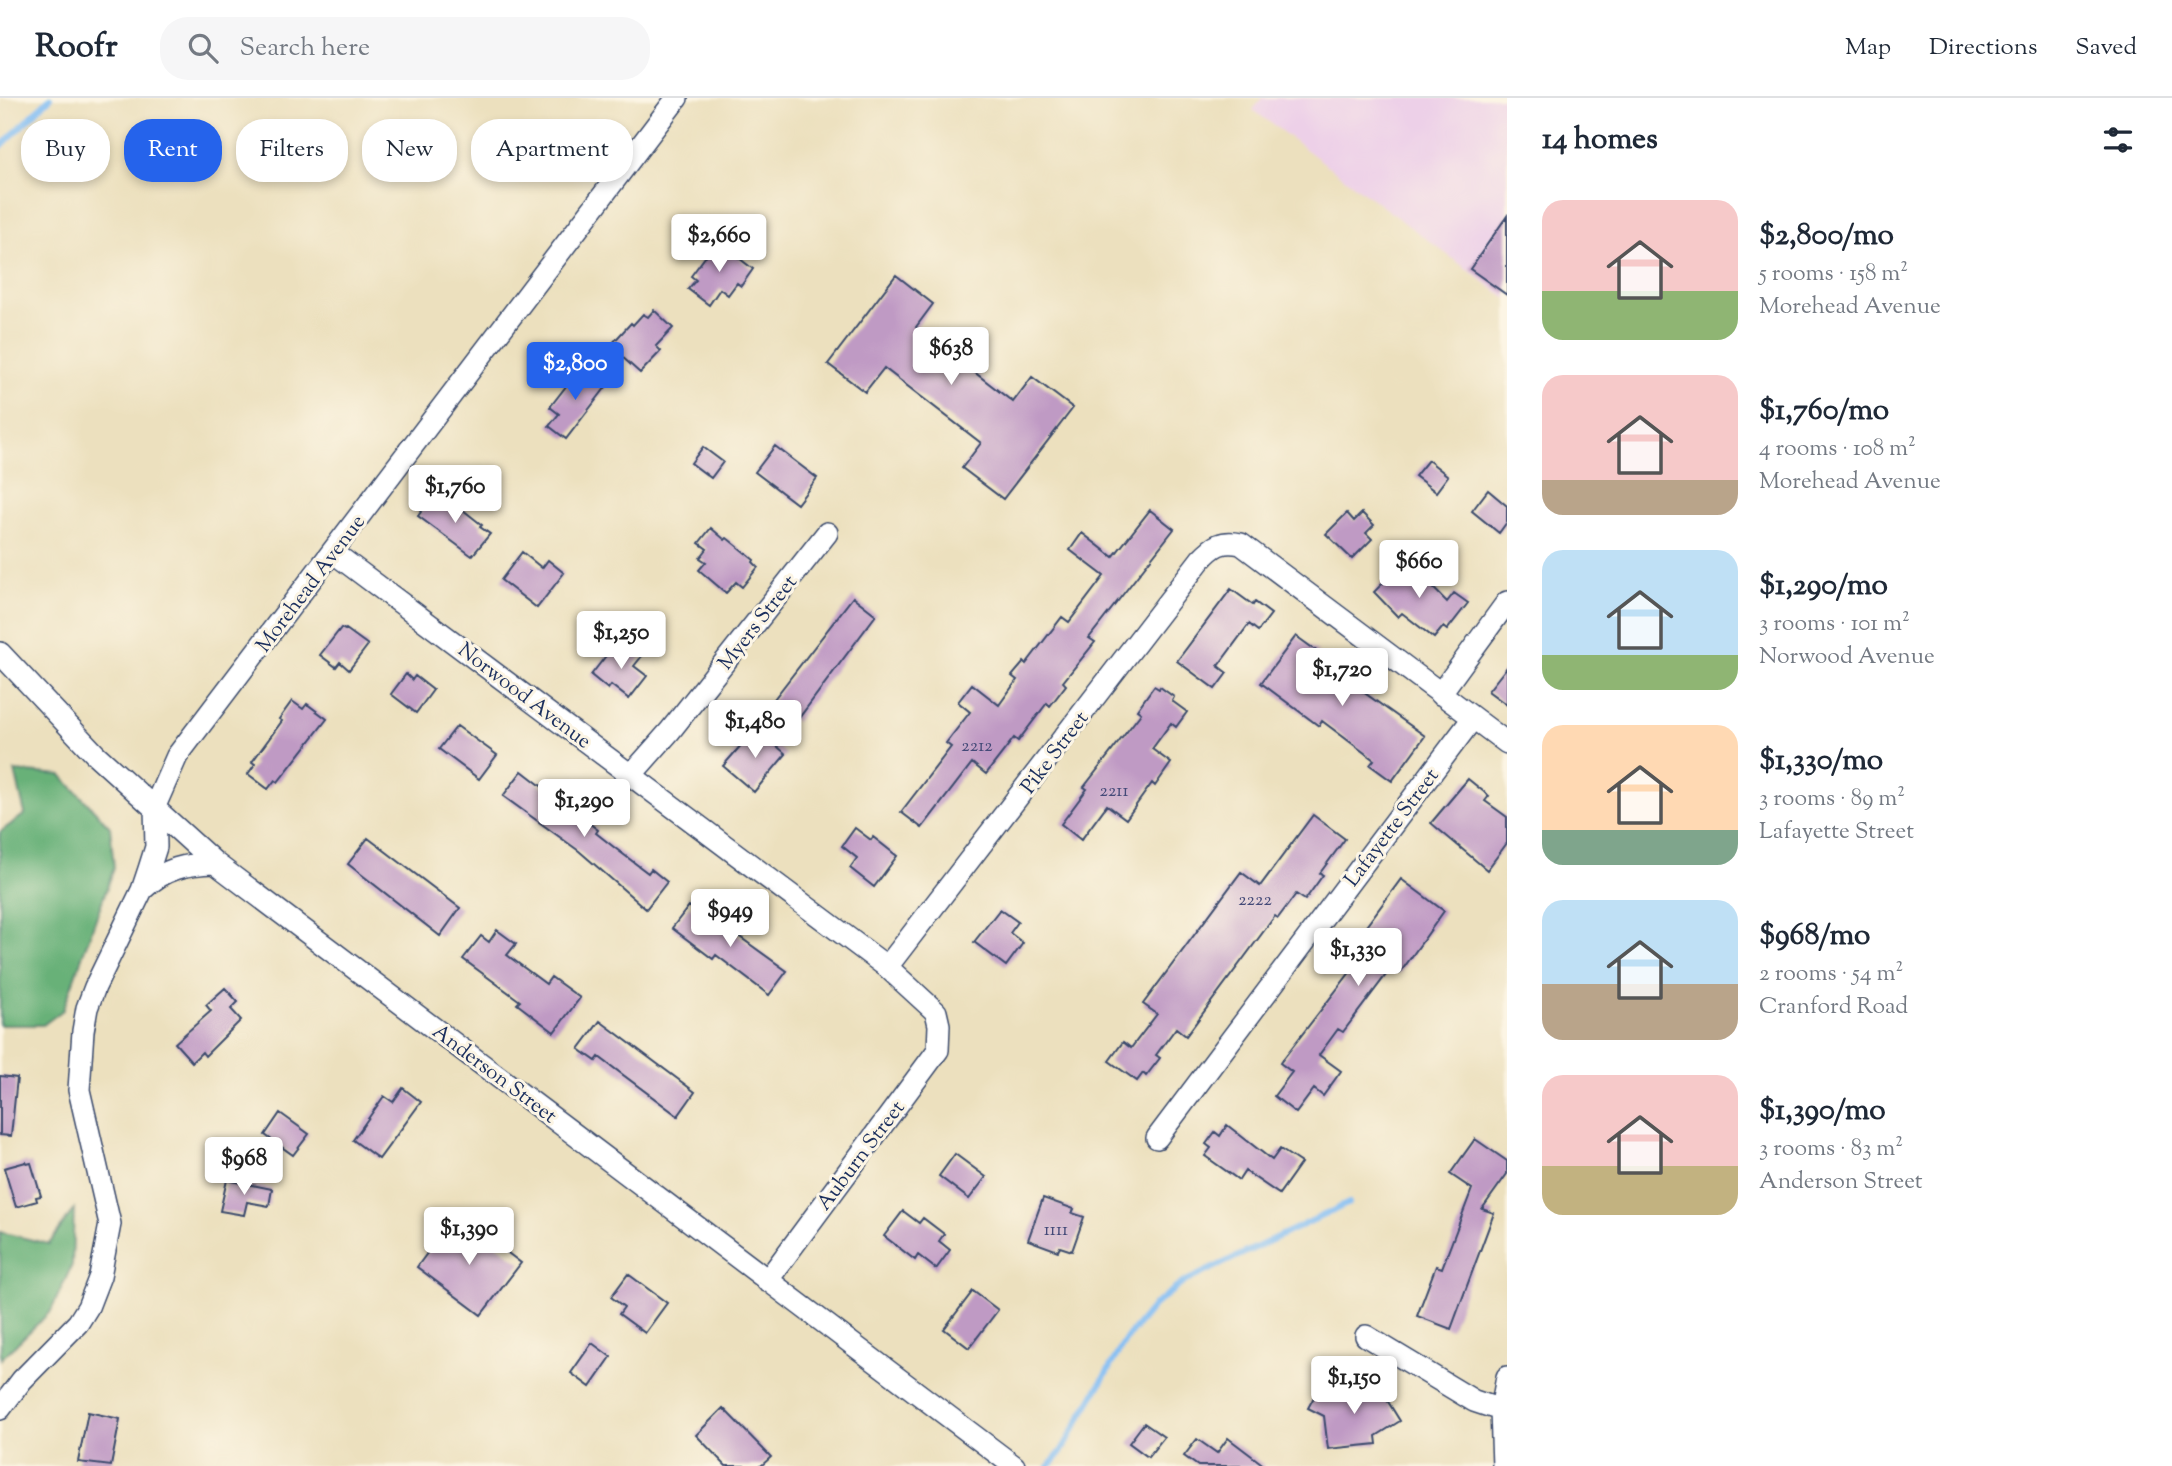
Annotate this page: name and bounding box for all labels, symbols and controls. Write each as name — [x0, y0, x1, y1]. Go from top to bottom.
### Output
search box — [160, 17, 650, 80]
text: Roofr — [35, 24, 118, 72]
icon: search — [184, 29, 222, 67]
text: Search here — [240, 30, 370, 67]
text: Map — [1845, 31, 1891, 65]
text: Directions — [1929, 31, 2037, 65]
text: Saved — [2075, 31, 2137, 65]
chip: Buy — [21, 119, 110, 182]
chip: Rent — [124, 119, 222, 182]
chip: Filters — [236, 119, 348, 182]
chip: New — [362, 119, 457, 182]
chip: Apartment — [471, 119, 633, 182]
text: 14 homes — [1542, 119, 1658, 162]
icon: filters — [2099, 121, 2137, 159]
pin: $2,660 — [662, 214, 776, 274]
text: $2,800/mo — [1759, 215, 1894, 258]
text: $2,660 — [687, 220, 751, 253]
icon: home — [1598, 228, 1682, 312]
text: 5 rooms · 158 m² — [1759, 258, 1908, 291]
text: Morehead Avenue — [1759, 291, 1941, 324]
pin: $638 — [910, 328, 992, 387]
text: $638 — [929, 333, 973, 366]
pin: $2,800 — [518, 342, 632, 402]
text: $2,800 — [543, 348, 607, 381]
text: $1,760/mo — [1759, 390, 1889, 433]
icon: home — [1598, 403, 1682, 487]
text: 4 rooms · 108 m² — [1759, 433, 1916, 466]
pin: $1,760 — [398, 466, 512, 525]
text: Morehead Avenue — [1759, 466, 1941, 499]
text: $1,760 — [425, 471, 485, 504]
street label: Morehead Avenue — [250, 509, 373, 659]
pin: $660 — [1378, 540, 1460, 600]
text: $660 — [1395, 546, 1443, 579]
text: $1,290/mo — [1759, 565, 1888, 608]
street label: Myers Street — [712, 569, 805, 677]
icon: home — [1598, 578, 1682, 662]
text: 3 rooms · 101 m² — [1759, 608, 1910, 641]
pin: $1,250 — [564, 612, 678, 671]
text: $1,250 — [593, 617, 649, 650]
street label: Norwood Avenue — [451, 636, 597, 757]
text: Norwood Avenue — [1759, 641, 1935, 674]
pin: $1,720 — [1285, 648, 1399, 708]
text: $1,720 — [1312, 654, 1372, 687]
pin: $1,480 — [698, 700, 812, 760]
street label: Pike Street — [1014, 705, 1097, 801]
text: $1,480 — [724, 706, 786, 739]
house number: 2212 — [961, 734, 993, 760]
text: $1,330/mo — [1759, 740, 1883, 783]
icon: home — [1598, 753, 1682, 837]
street label: Lafayette Street — [1338, 763, 1447, 894]
house number: 2211 — [1099, 779, 1129, 805]
pin: $1,290 — [527, 780, 641, 839]
text: 3 rooms · 89 m² — [1759, 783, 1905, 816]
text: $1,290 — [554, 785, 614, 818]
text: Lafayette Street — [1759, 816, 1914, 849]
house number: 2222 — [1238, 888, 1272, 914]
pin: $949 — [689, 890, 771, 949]
text: $949 — [707, 895, 753, 928]
text: $968/mo — [1759, 915, 1871, 958]
pin: $1,330 — [1301, 928, 1415, 988]
icon: home — [1598, 928, 1682, 1012]
text: $1,330 — [1330, 934, 1386, 967]
text: 2 rooms · 54 m² — [1759, 958, 1903, 991]
text: Cranford Road — [1759, 991, 1908, 1024]
street label: Anderson Street — [425, 1018, 562, 1132]
text: $1,390/mo — [1759, 1090, 1886, 1133]
street label: Auburn Street — [810, 1095, 913, 1217]
icon: home — [1598, 1103, 1682, 1187]
text: 3 rooms · 83 m² — [1759, 1133, 1903, 1166]
pin: $968 — [203, 1138, 285, 1197]
text: $968 — [221, 1143, 267, 1176]
text: Anderson Street — [1759, 1166, 1923, 1199]
pin: $1,390 — [412, 1208, 526, 1267]
text: $1,390 — [440, 1213, 498, 1246]
house number: 1111 — [1044, 1218, 1068, 1244]
pin: $1,150 — [1297, 1356, 1411, 1416]
text: $1,150 — [1327, 1362, 1381, 1395]

